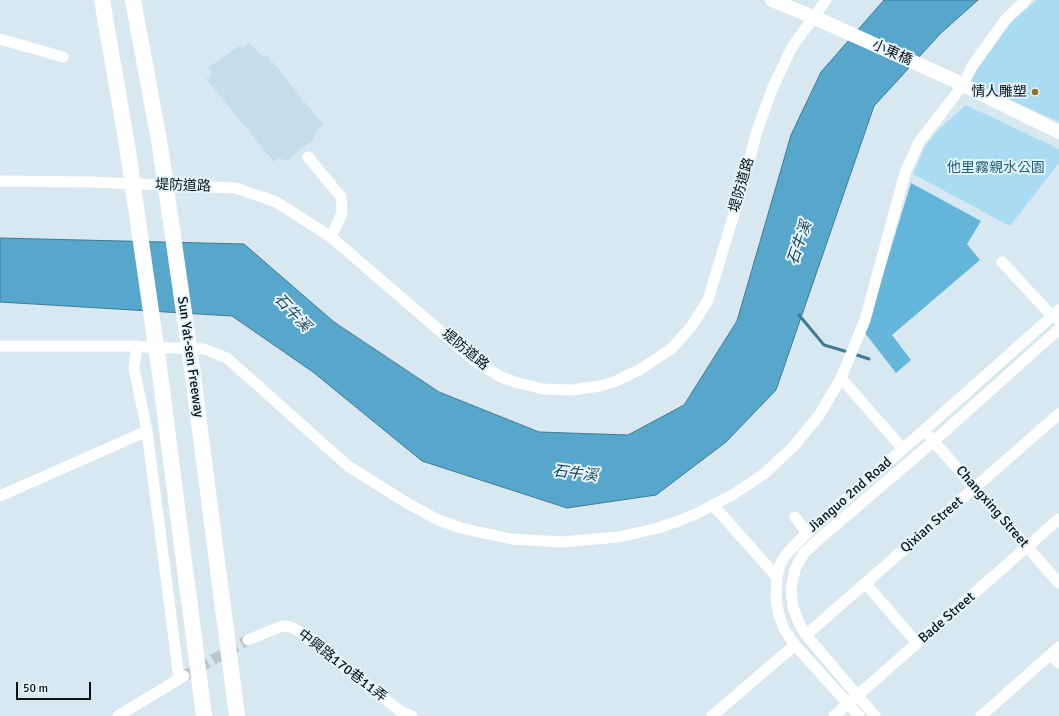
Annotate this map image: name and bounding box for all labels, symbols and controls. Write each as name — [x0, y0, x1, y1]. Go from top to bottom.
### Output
street label: 小東橋 — [869, 37, 915, 69]
place label: 情人雕塑 — [971, 84, 1027, 100]
marker: 情人雕塑 — [1030, 87, 1040, 97]
street label: 堤防道路 — [726, 156, 758, 214]
park label: 他里霧親水公園 — [947, 160, 1045, 176]
street label: 堤防道路 — [155, 177, 211, 195]
water label: 石牛溪 — [784, 219, 816, 267]
water label: 石牛溪 — [270, 290, 314, 336]
street label: Sun Yat-sen Freeway — [173, 295, 207, 419]
street label: 堤防道路 — [438, 326, 492, 374]
street label: Jianguo 2nd Road — [805, 454, 895, 536]
water label: 石牛溪 — [552, 462, 598, 486]
street label: Changxing Street — [952, 463, 1032, 551]
street label: Qixian Street — [897, 493, 967, 557]
street label: Bade Street — [915, 589, 979, 647]
street label: 中興路170巷11弄 — [294, 626, 390, 706]
scale bar — [18, 674, 93, 700]
text: 50 m — [23, 681, 48, 696]

